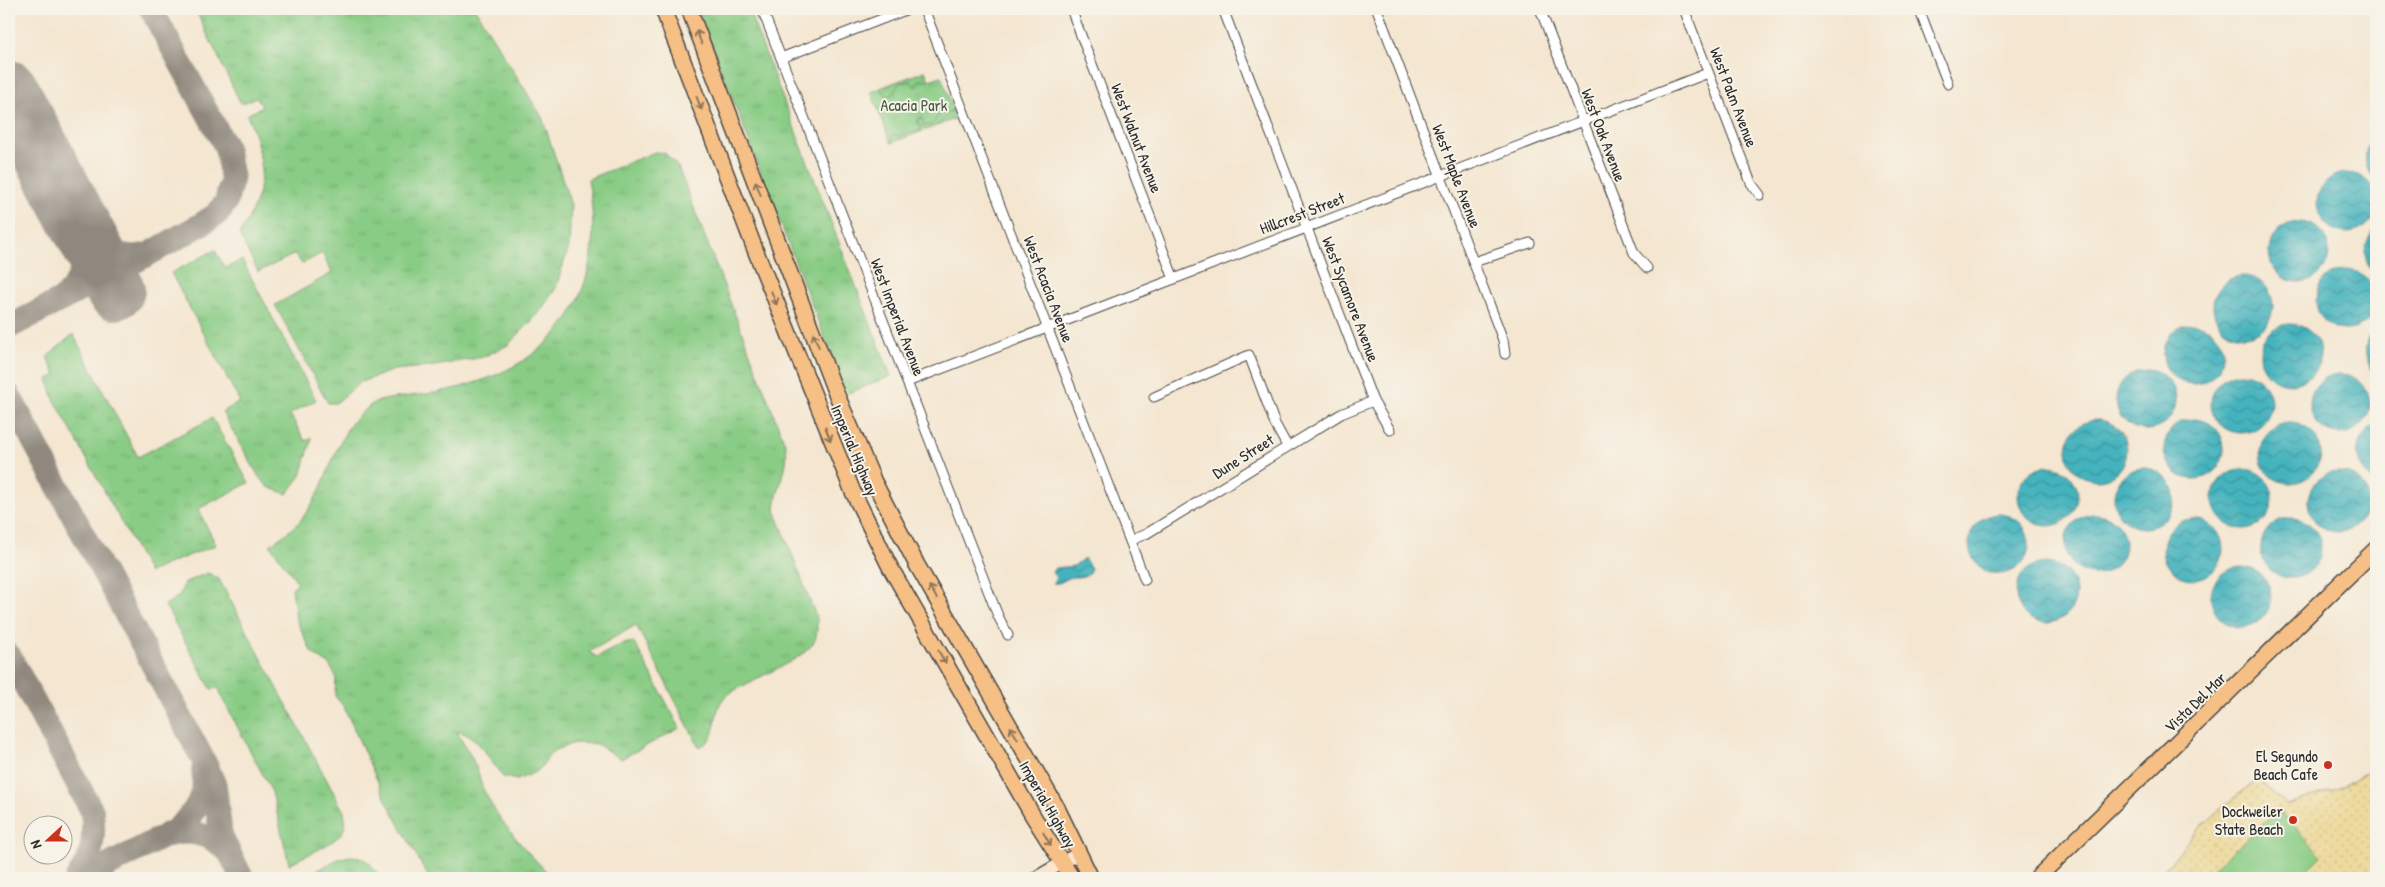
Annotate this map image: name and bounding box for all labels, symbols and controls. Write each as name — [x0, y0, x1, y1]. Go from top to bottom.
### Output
one-way arrow — [694, 30, 704, 45]
street label: West Palm Avenue — [1705, 44, 1763, 151]
street label: West Walnut Avenue — [1106, 80, 1168, 196]
street label: West Oak Avenue — [1576, 85, 1632, 185]
park label: Acacia Park — [881, 94, 948, 116]
one-way arrow — [695, 95, 704, 111]
street label: West Maple Avenue — [1427, 121, 1487, 231]
one-way arrow — [752, 181, 761, 196]
street label: Hillcrest Street — [1256, 187, 1348, 239]
street label: West Acacia Avenue — [1019, 233, 1080, 346]
street label: West Sycamore Avenue — [1317, 233, 1385, 365]
street label: West Imperial Avenue — [866, 255, 931, 379]
one-way arrow — [770, 289, 779, 305]
one-way arrow — [811, 333, 820, 348]
street label: Imperial Highway — [826, 401, 884, 499]
one-way arrow — [824, 426, 833, 441]
street label: Dune Street — [1208, 428, 1278, 483]
one-way arrow — [928, 586, 938, 600]
one-way arrow — [937, 649, 947, 664]
street label: Vista Del Mar — [2159, 667, 2231, 737]
one-way arrow — [1009, 727, 1019, 741]
place label: El Segundo Beach Cafe — [2253, 745, 2319, 785]
street label: Imperial Highway — [1014, 756, 1082, 852]
marker: El Segundo Beach Cafe — [2322, 759, 2334, 771]
place label: Dockweiler State Beach — [2215, 800, 2283, 840]
north arrow — [22, 814, 72, 864]
marker: Dockweiler State Beach — [2287, 814, 2299, 826]
one-way arrow — [1043, 832, 1053, 846]
text: N — [25, 837, 46, 852]

